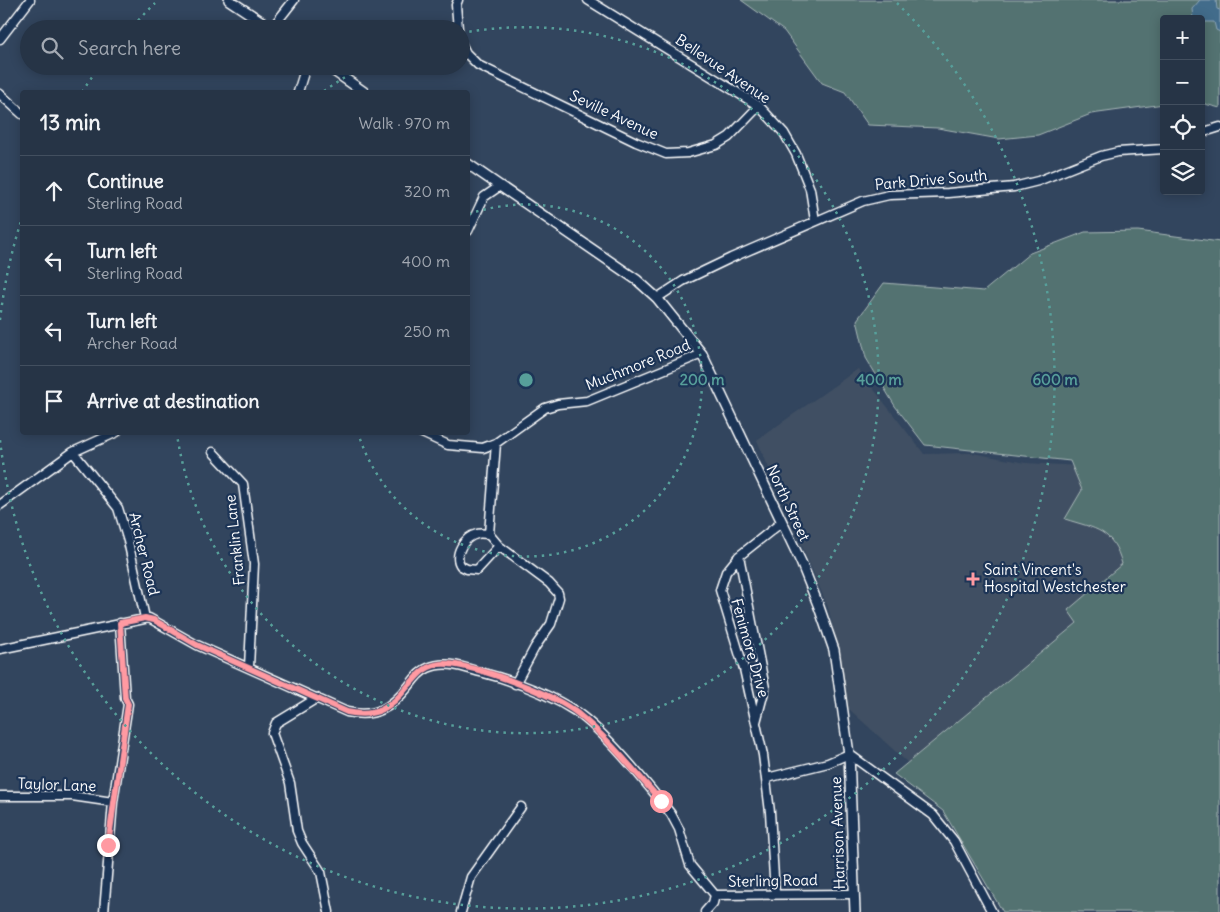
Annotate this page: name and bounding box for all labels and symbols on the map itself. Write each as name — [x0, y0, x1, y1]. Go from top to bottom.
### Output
street label: Bellevue Avenue — [672, 30, 774, 107]
street label: Seville Avenue — [567, 86, 662, 143]
street label: Park Drive South — [874, 165, 988, 194]
street label: Muchmore Road — [583, 335, 693, 394]
text: 200 m — [680, 370, 724, 389]
text: 400 m — [856, 370, 902, 389]
text: 600 m — [1032, 370, 1078, 389]
centre of rings — [517, 371, 535, 389]
street label: North Street — [762, 462, 814, 544]
street label: Franklin Lane — [220, 494, 249, 586]
street label: Archer Road — [125, 510, 164, 598]
place label: Saint Vincent's Hospital Westchester — [984, 560, 1126, 596]
marker: Saint Vincent's Hospital Westchester — [966, 572, 980, 586]
street label: Fenimore Drive — [727, 596, 774, 700]
street label: Taylor Lane — [17, 774, 97, 795]
street label: Harrison Avenue — [826, 776, 849, 890]
route start — [650, 790, 673, 813]
route end — [97, 834, 120, 857]
street label: Sterling Road — [728, 870, 818, 891]

